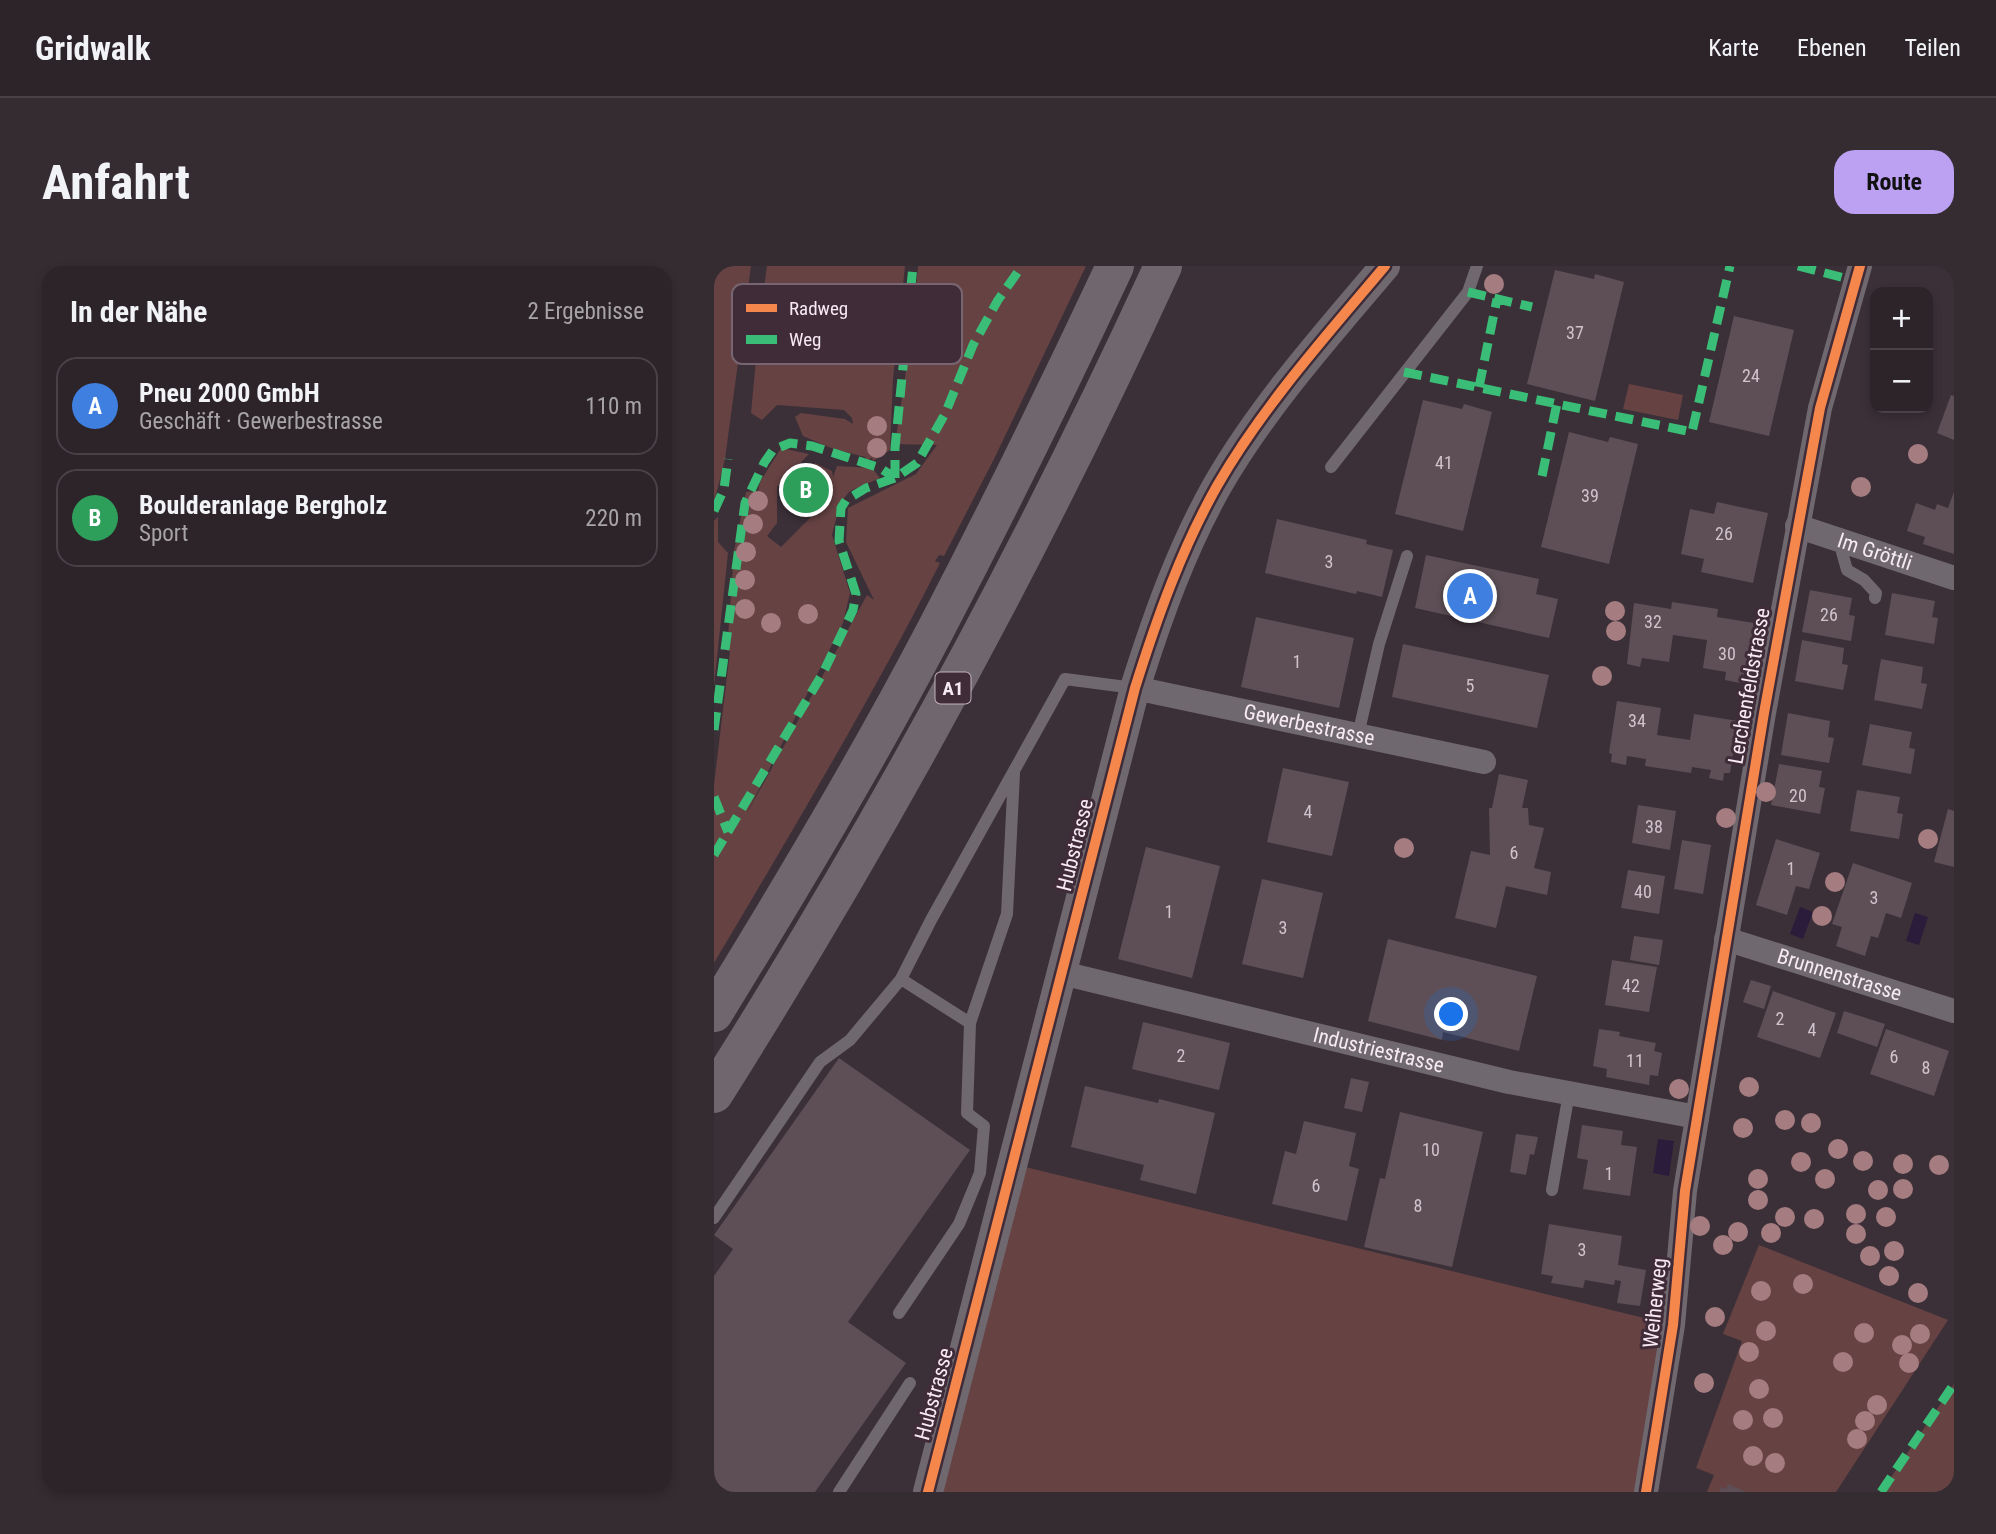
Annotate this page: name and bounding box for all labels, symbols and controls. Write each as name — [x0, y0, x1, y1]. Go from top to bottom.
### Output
text: Gridwalk — [35, 29, 150, 68]
text: Karte — [1708, 34, 1759, 62]
text: Ebenen — [1797, 34, 1867, 62]
text: Teilen — [1905, 34, 1961, 62]
button: Route — [1834, 150, 1954, 214]
text: Anfahrt — [42, 154, 190, 211]
legend — [732, 284, 962, 364]
map controls — [1870, 287, 1933, 413]
button: + — [1870, 287, 1933, 350]
text: In der Nähe — [70, 294, 207, 329]
text: Radweg — [789, 297, 848, 320]
text: 2 Ergebnisse — [527, 298, 644, 325]
house number: 37 — [1566, 322, 1584, 343]
text: Weg — [789, 328, 821, 351]
button: − — [1870, 350, 1933, 413]
house number: 24 — [1742, 365, 1760, 386]
text: Pneu 2000 GmbH — [139, 378, 320, 408]
text: A — [88, 393, 102, 420]
text: 110 m — [585, 393, 642, 420]
text: Geschäft · Gewerbestrasse — [139, 408, 383, 435]
house number: 41 — [1435, 452, 1453, 473]
pin: B — [783, 464, 829, 516]
house number: 39 — [1581, 485, 1599, 506]
text: Boulderanlage Bergholz — [139, 490, 387, 520]
text: B — [89, 505, 101, 532]
text: 220 m — [585, 505, 642, 532]
text: Sport — [139, 520, 188, 547]
house number: 26 — [1715, 523, 1733, 544]
street label: Im Gröttli — [1834, 528, 1915, 575]
house number: 3 — [1325, 551, 1333, 572]
pin: A — [1447, 570, 1493, 622]
house number: 26 — [1820, 604, 1838, 625]
street label: Lerchenfeldstrasse — [1723, 606, 1775, 766]
house number: 32 — [1644, 611, 1662, 632]
house number: 30 — [1718, 643, 1736, 664]
house number: 1 — [1293, 651, 1301, 672]
road number: A1 — [936, 672, 970, 704]
house number: 5 — [1466, 675, 1475, 696]
street label: Gewerbestrasse — [1241, 699, 1377, 751]
house number: 34 — [1628, 710, 1646, 731]
house number: 20 — [1789, 785, 1807, 806]
street label: Hubstrasse — [1052, 796, 1098, 894]
house number: 4 — [1304, 801, 1313, 822]
house number: 38 — [1645, 816, 1663, 837]
house number: 6 — [1510, 842, 1518, 863]
house number: 1 — [1787, 858, 1795, 879]
house number: 40 — [1634, 881, 1652, 902]
house number: 3 — [1870, 887, 1878, 908]
house number: 1 — [1165, 901, 1173, 922]
house number: 3 — [1279, 917, 1287, 938]
street label: Brunnenstrasse — [1774, 944, 1905, 1006]
house number: 42 — [1622, 975, 1640, 996]
your location — [1434, 997, 1468, 1031]
house number: 2 — [1776, 1008, 1785, 1029]
house number: 4 — [1808, 1019, 1817, 1040]
street label: Industriestrasse — [1311, 1023, 1447, 1078]
house number: 2 — [1177, 1045, 1186, 1066]
house number: 6 — [1890, 1046, 1898, 1067]
house number: 11 — [1626, 1050, 1644, 1071]
house number: 8 — [1922, 1057, 1930, 1078]
house number: 10 — [1422, 1139, 1440, 1160]
house number: 1 — [1605, 1163, 1613, 1184]
house number: 6 — [1312, 1175, 1320, 1196]
house number: 8 — [1414, 1195, 1422, 1216]
house number: 3 — [1578, 1239, 1586, 1260]
street label: Weiherweg — [1638, 1257, 1672, 1349]
street label: Hubstrasse — [910, 1345, 958, 1443]

